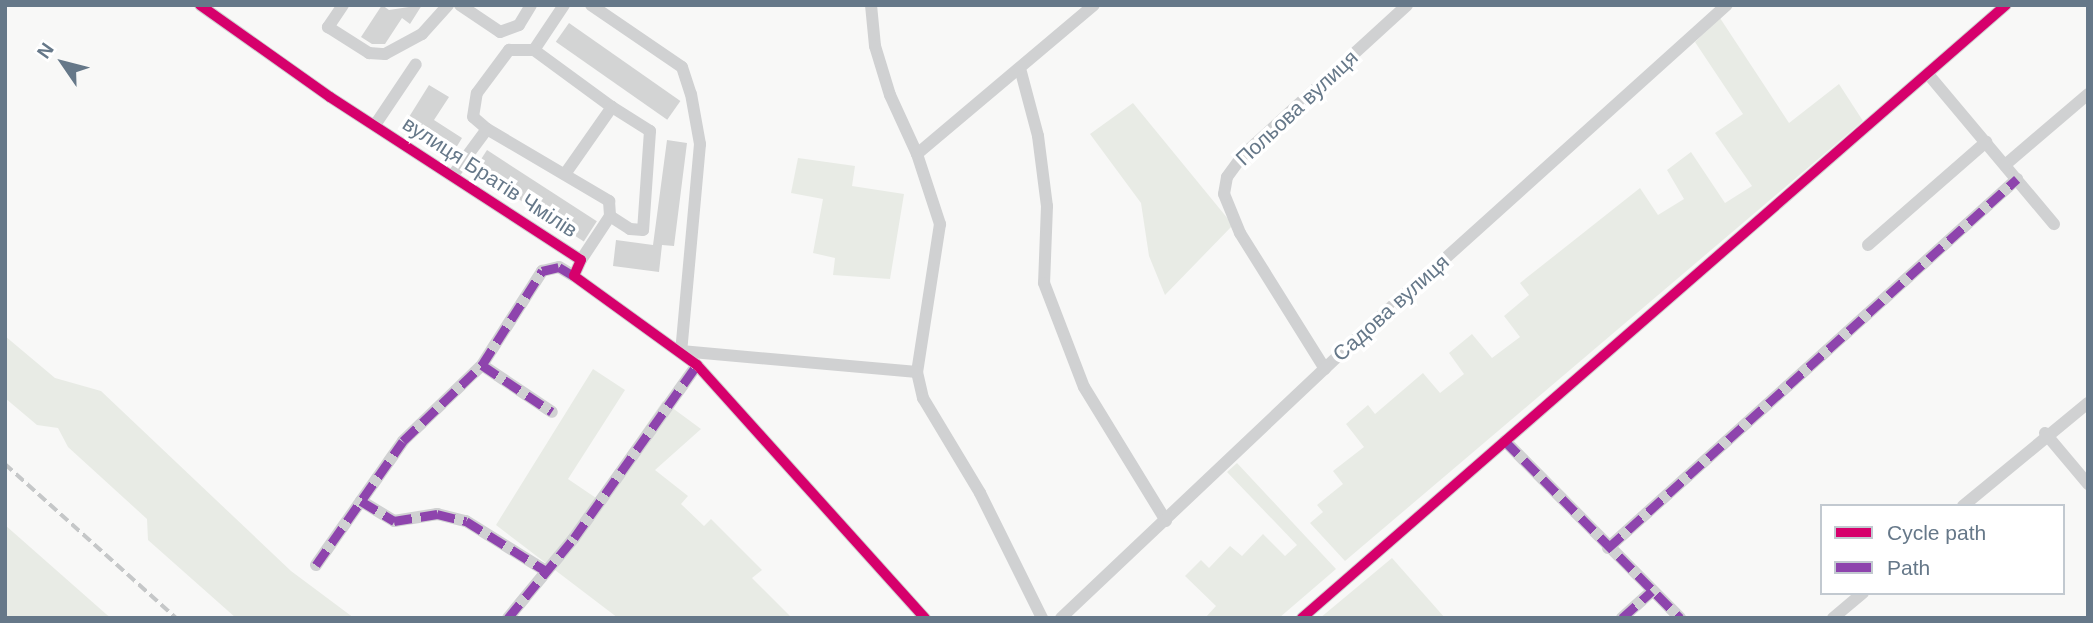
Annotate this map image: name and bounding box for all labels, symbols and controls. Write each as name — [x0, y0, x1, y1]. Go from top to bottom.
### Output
north arrow — [28, 28, 98, 98]
text: N — [33, 39, 58, 62]
street label: Польова вулиця — [1231, 45, 1363, 171]
street label: вулиця Братів Чмілів — [398, 111, 582, 243]
street label: Садова вулиця — [1328, 249, 1454, 367]
legend — [1820, 504, 2065, 595]
text: Cycle path — [1887, 521, 1986, 544]
text: Path — [1887, 556, 1930, 579]

